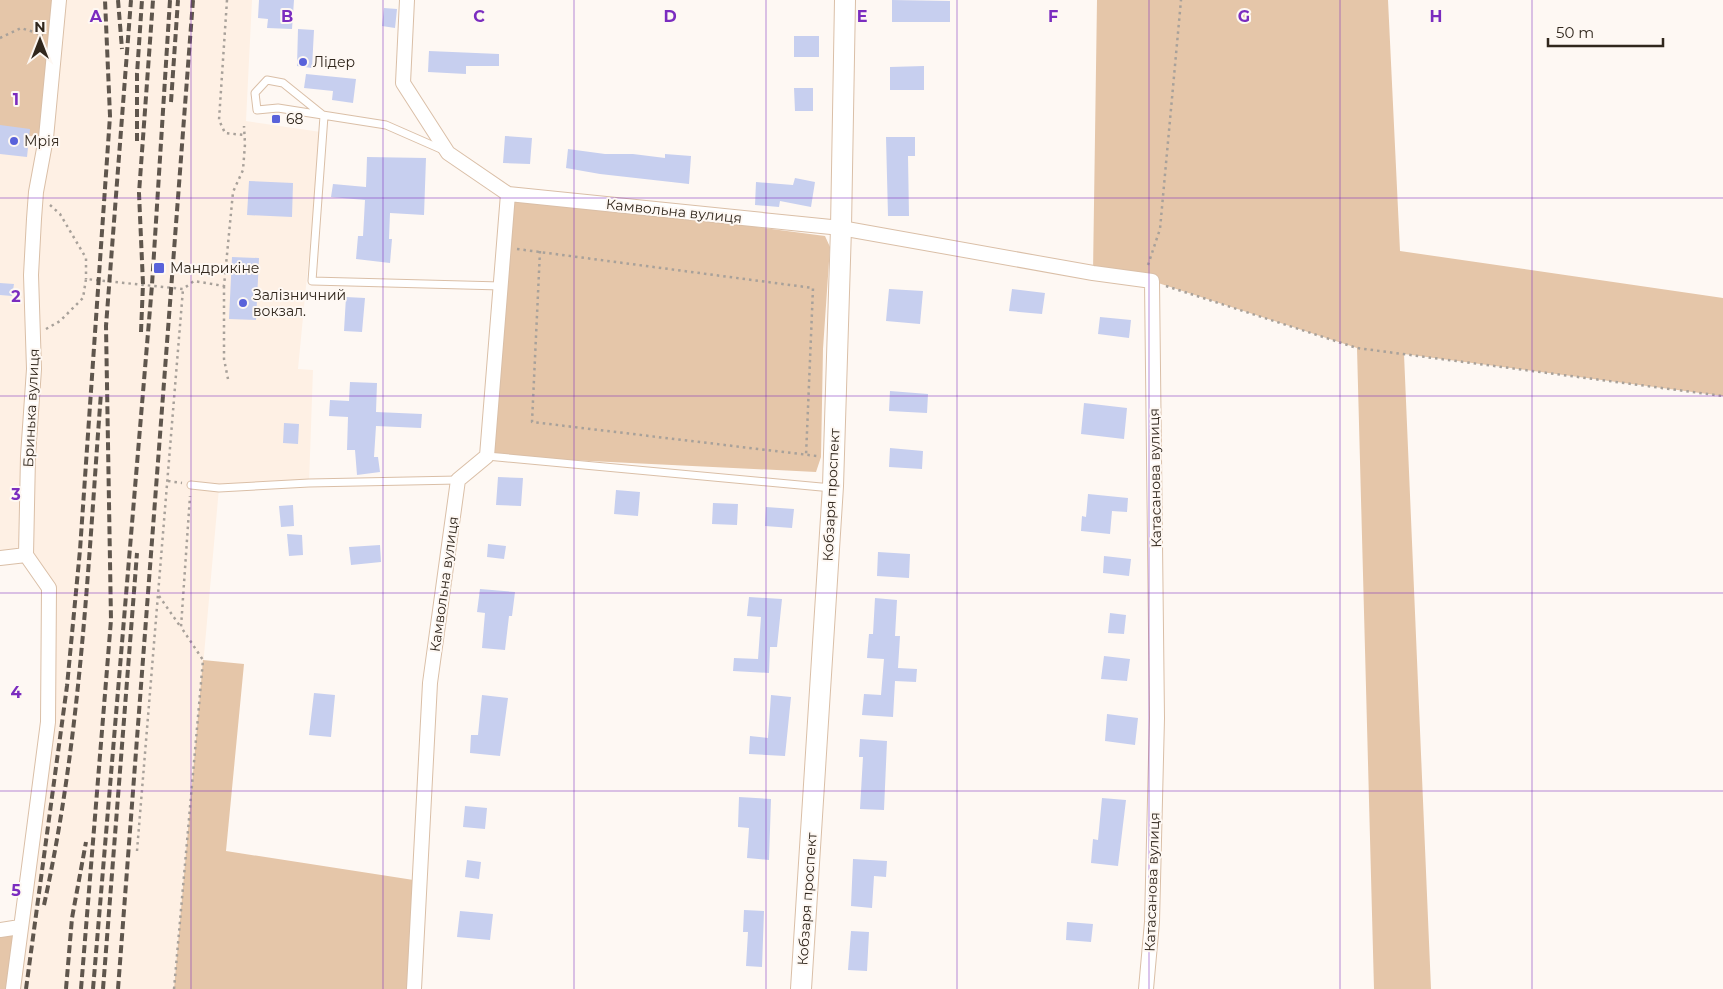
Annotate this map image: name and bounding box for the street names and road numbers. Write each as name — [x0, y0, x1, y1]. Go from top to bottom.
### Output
street label: Камвольна вулиця — [605, 195, 743, 227]
street label: Бринька вулиця — [19, 348, 43, 468]
street label: Катасанова вулиця — [1145, 408, 1165, 548]
street label: Кобзаря проспект — [819, 428, 843, 562]
street label: Камвольна вулиця — [426, 515, 462, 653]
street label: Катасанова вулиця — [1141, 812, 1163, 952]
street label: Кобзаря проспект — [793, 832, 821, 966]

